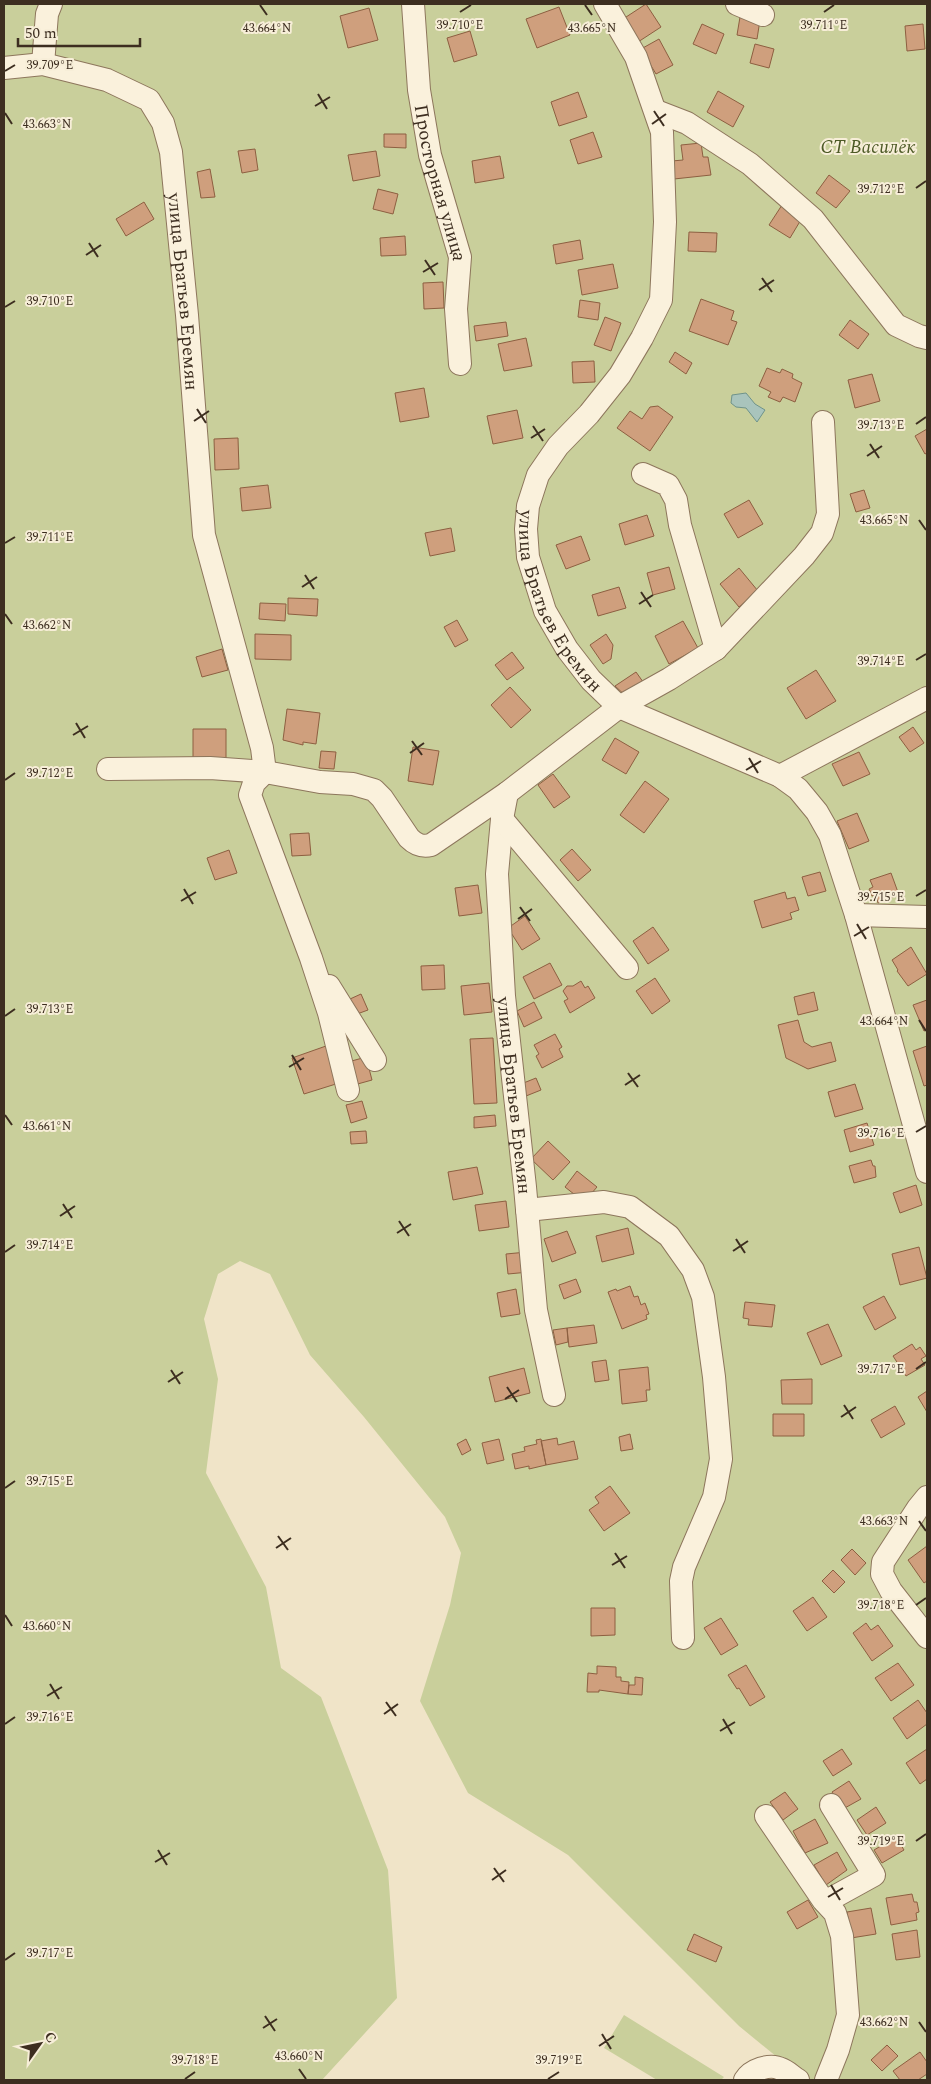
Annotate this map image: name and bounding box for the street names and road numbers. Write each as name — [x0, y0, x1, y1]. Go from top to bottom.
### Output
street label: Просторная улица — [406, 102, 473, 263]
street label: улица Братьев Еремян — [159, 191, 206, 392]
street label: улица Братьев Еремян — [510, 508, 608, 700]
street label: улица Братьев Еремян — [488, 994, 539, 1196]

